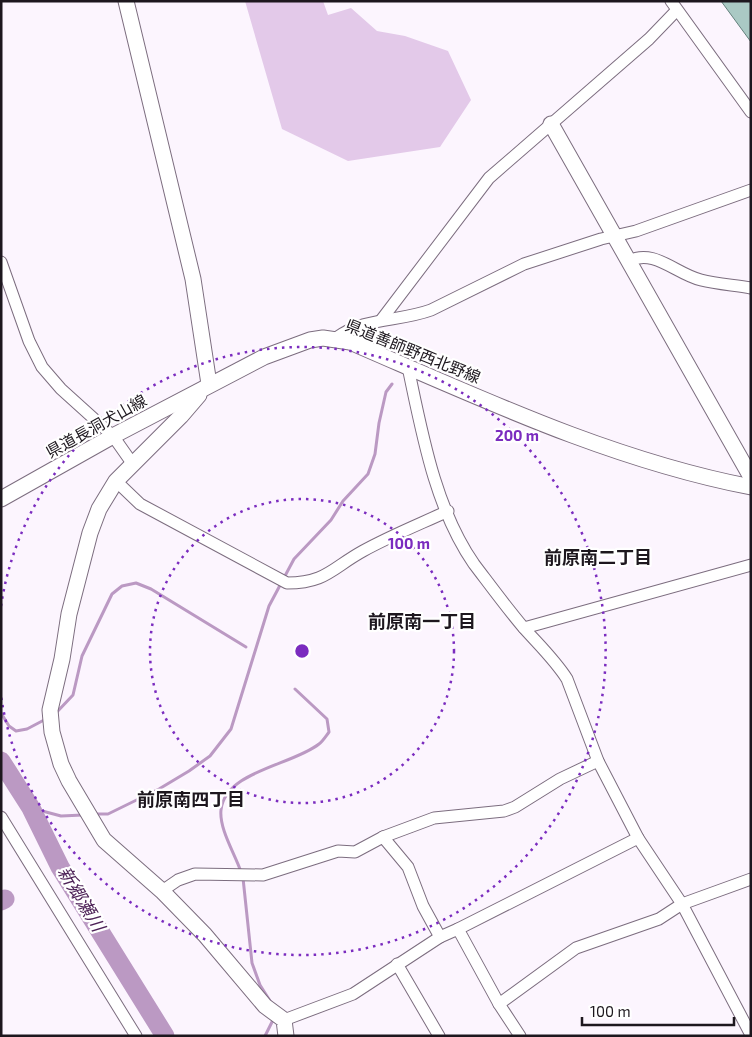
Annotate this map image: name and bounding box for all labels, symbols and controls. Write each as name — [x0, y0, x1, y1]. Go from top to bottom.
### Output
street label: 県道善師野西北野線 — [343, 315, 484, 386]
street label: 県道長洞犬山線 — [42, 390, 149, 461]
text: 200 m — [495, 426, 539, 444]
text: 100 m — [388, 534, 430, 552]
district label: 前原南二丁目 — [544, 546, 652, 568]
district label: 前原南一丁目 — [368, 610, 476, 632]
centre of rings — [293, 642, 311, 660]
district label: 前原南四丁目 — [137, 788, 245, 810]
water label: 新郷瀬川 — [54, 862, 111, 937]
scale bar — [582, 994, 734, 1026]
text: 100 m — [590, 1002, 631, 1020]

